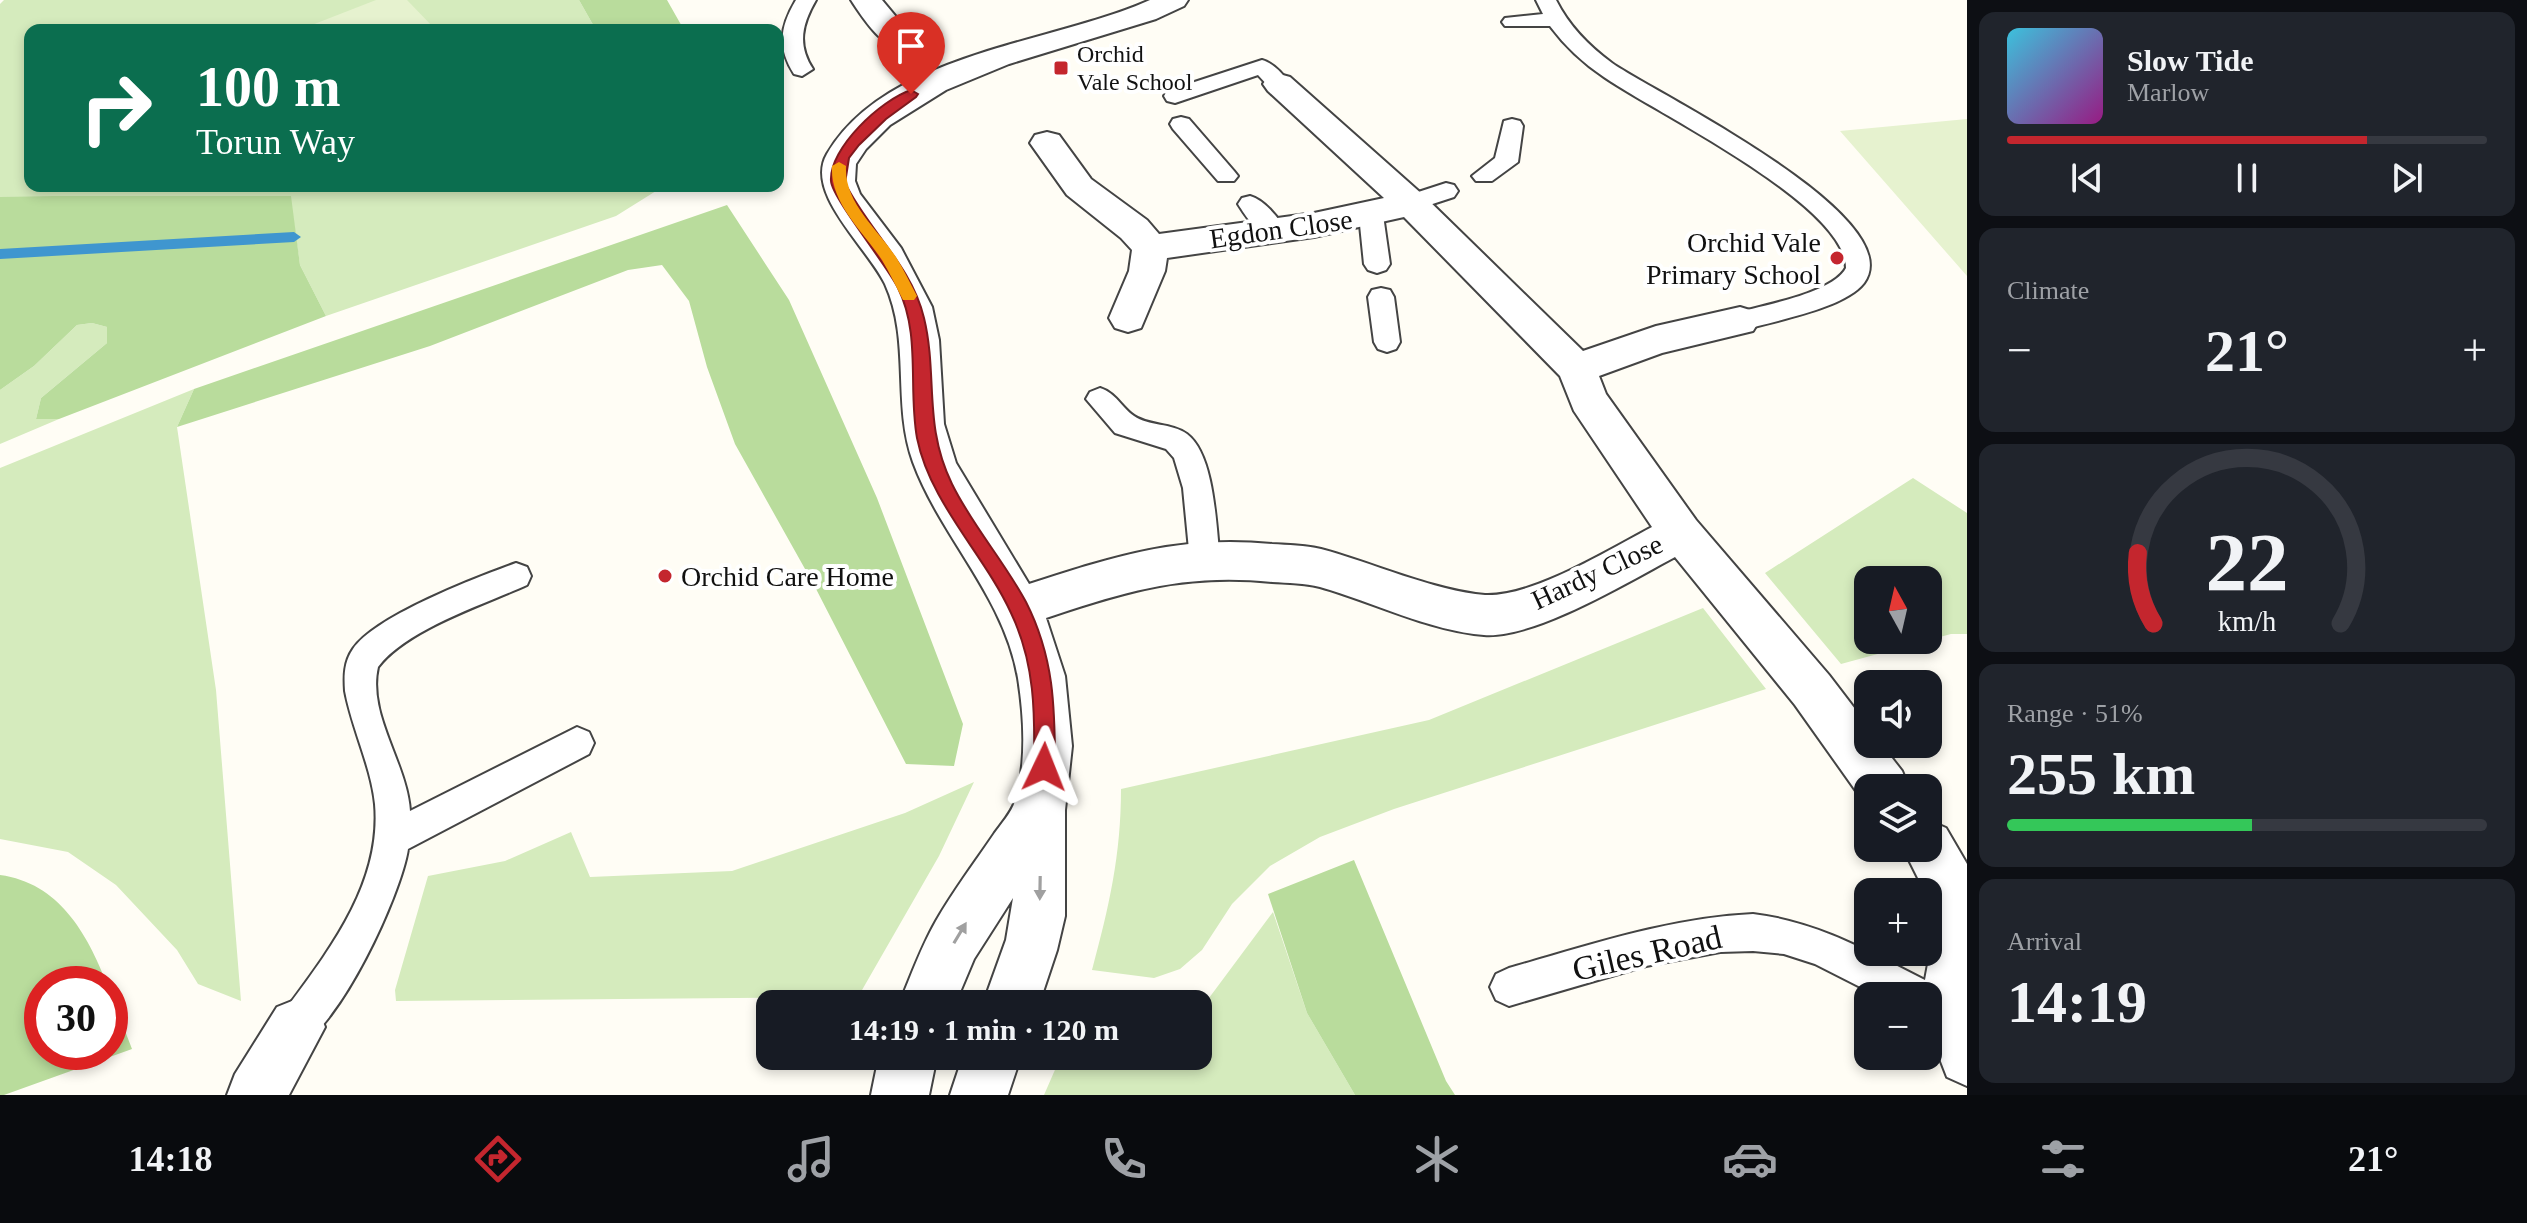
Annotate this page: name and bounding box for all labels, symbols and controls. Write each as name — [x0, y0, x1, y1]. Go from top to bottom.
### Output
pin — [877, 12, 945, 94]
icon: arrive — [889, 24, 933, 68]
place label: Orchid Vale School — [1077, 41, 1193, 95]
text: Slow Tide — [2127, 44, 2253, 77]
icon: right — [64, 56, 168, 160]
text: 100 m — [196, 56, 341, 118]
marker: Orchid Vale School — [1052, 59, 1070, 77]
text: Marlow — [2127, 78, 2209, 107]
text: Torun Way — [196, 122, 355, 162]
icon: previous — [2065, 156, 2109, 200]
icon: pause — [2225, 156, 2269, 200]
icon: next — [2385, 156, 2429, 200]
street label: Egdon Close — [1208, 204, 1354, 254]
place label: Orchid Vale Primary School — [1646, 227, 1821, 290]
marker: Orchid Vale Primary School — [1828, 249, 1846, 267]
text: Climate — [2007, 276, 2089, 305]
text: 21° — [2205, 318, 2289, 384]
text: − — [2007, 326, 2032, 375]
text: + — [2462, 326, 2487, 375]
text: 22 — [2205, 515, 2289, 607]
street label: Hardy Close — [1527, 528, 1667, 616]
place label: Orchid Care Home — [681, 561, 894, 592]
north arrow — [1854, 566, 1942, 654]
map controls — [1854, 566, 1942, 1070]
marker: Orchid Care Home — [656, 567, 674, 585]
text: km/h — [2218, 606, 2276, 637]
button: sound — [1854, 670, 1942, 758]
text: Range · 51% — [2007, 699, 2143, 728]
position arrow — [1002, 725, 1086, 809]
text: 255 km — [2007, 741, 2195, 807]
button: layers — [1854, 774, 1942, 862]
one-way arrow — [1034, 876, 1047, 901]
button: + — [1854, 878, 1942, 966]
street label: Giles Road — [1569, 918, 1725, 988]
one-way arrow — [953, 922, 967, 944]
text: Arrival — [2007, 927, 2082, 956]
speed limit sign: 30 — [24, 966, 128, 1070]
text: 14:19 — [2007, 969, 2147, 1035]
button: − — [1854, 982, 1942, 1070]
text: 14:19 · 1 min · 120 m — [849, 1013, 1119, 1046]
icon: directions — [470, 1131, 526, 1187]
icon: music — [783, 1131, 839, 1187]
icon: phone — [1096, 1131, 1152, 1187]
icon: climate — [1409, 1131, 1465, 1187]
icon: car — [1722, 1131, 1778, 1187]
icon: filters — [2035, 1131, 2091, 1187]
text: 14:18 — [129, 1139, 213, 1179]
text: 21° — [2348, 1139, 2398, 1179]

